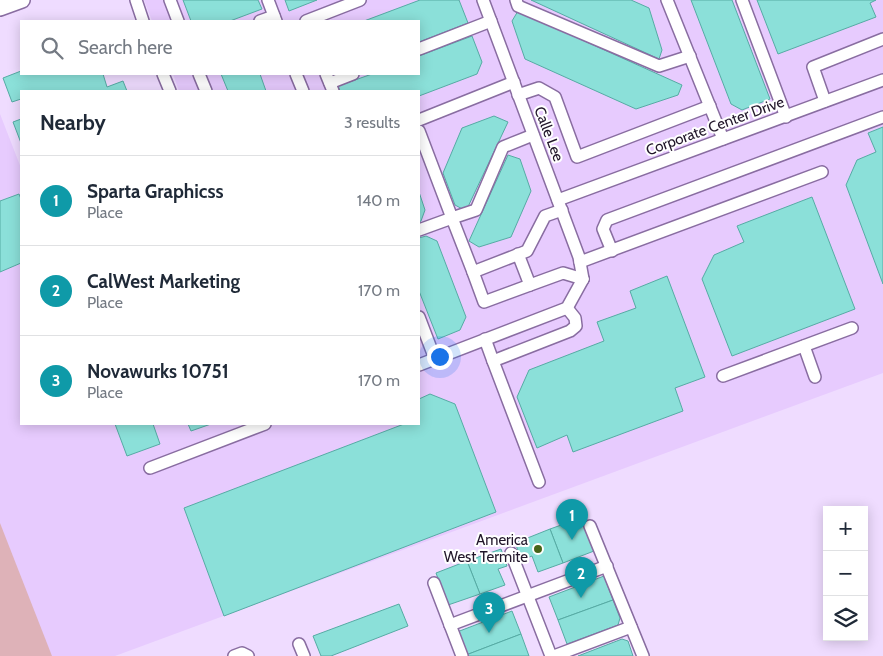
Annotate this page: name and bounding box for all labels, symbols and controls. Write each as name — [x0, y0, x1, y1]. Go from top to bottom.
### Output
search box — [20, 20, 420, 75]
icon: search — [38, 34, 66, 62]
text: Search here — [78, 36, 172, 59]
street label: Corporate Center Drive — [643, 93, 787, 159]
street label: Calle Lee — [530, 104, 568, 164]
text: Nearby — [40, 110, 106, 135]
text: 3 results — [344, 113, 400, 132]
text: Sparta Graphicss — [87, 180, 224, 203]
text: 1 — [53, 191, 59, 210]
text: 140 m — [357, 191, 400, 210]
text: Place — [87, 203, 123, 222]
text: CalWest Marketing — [87, 270, 240, 293]
text: 2 — [52, 281, 60, 300]
text: 170 m — [358, 281, 400, 300]
text: Place — [87, 293, 123, 312]
your location — [427, 344, 453, 370]
text: Novawurks 10751 — [87, 360, 229, 383]
text: 3 — [52, 371, 60, 390]
text: 170 m — [358, 371, 400, 390]
text: Place — [87, 383, 123, 402]
pin: 1 — [556, 499, 588, 540]
map controls — [823, 506, 868, 641]
button: + — [823, 506, 868, 551]
place label: America West Termite — [444, 531, 529, 566]
marker: America West Termite — [532, 543, 544, 555]
button: − — [823, 551, 868, 596]
pin: 2 — [565, 557, 597, 598]
pin: 3 — [473, 592, 505, 633]
button: layers — [823, 596, 868, 641]

